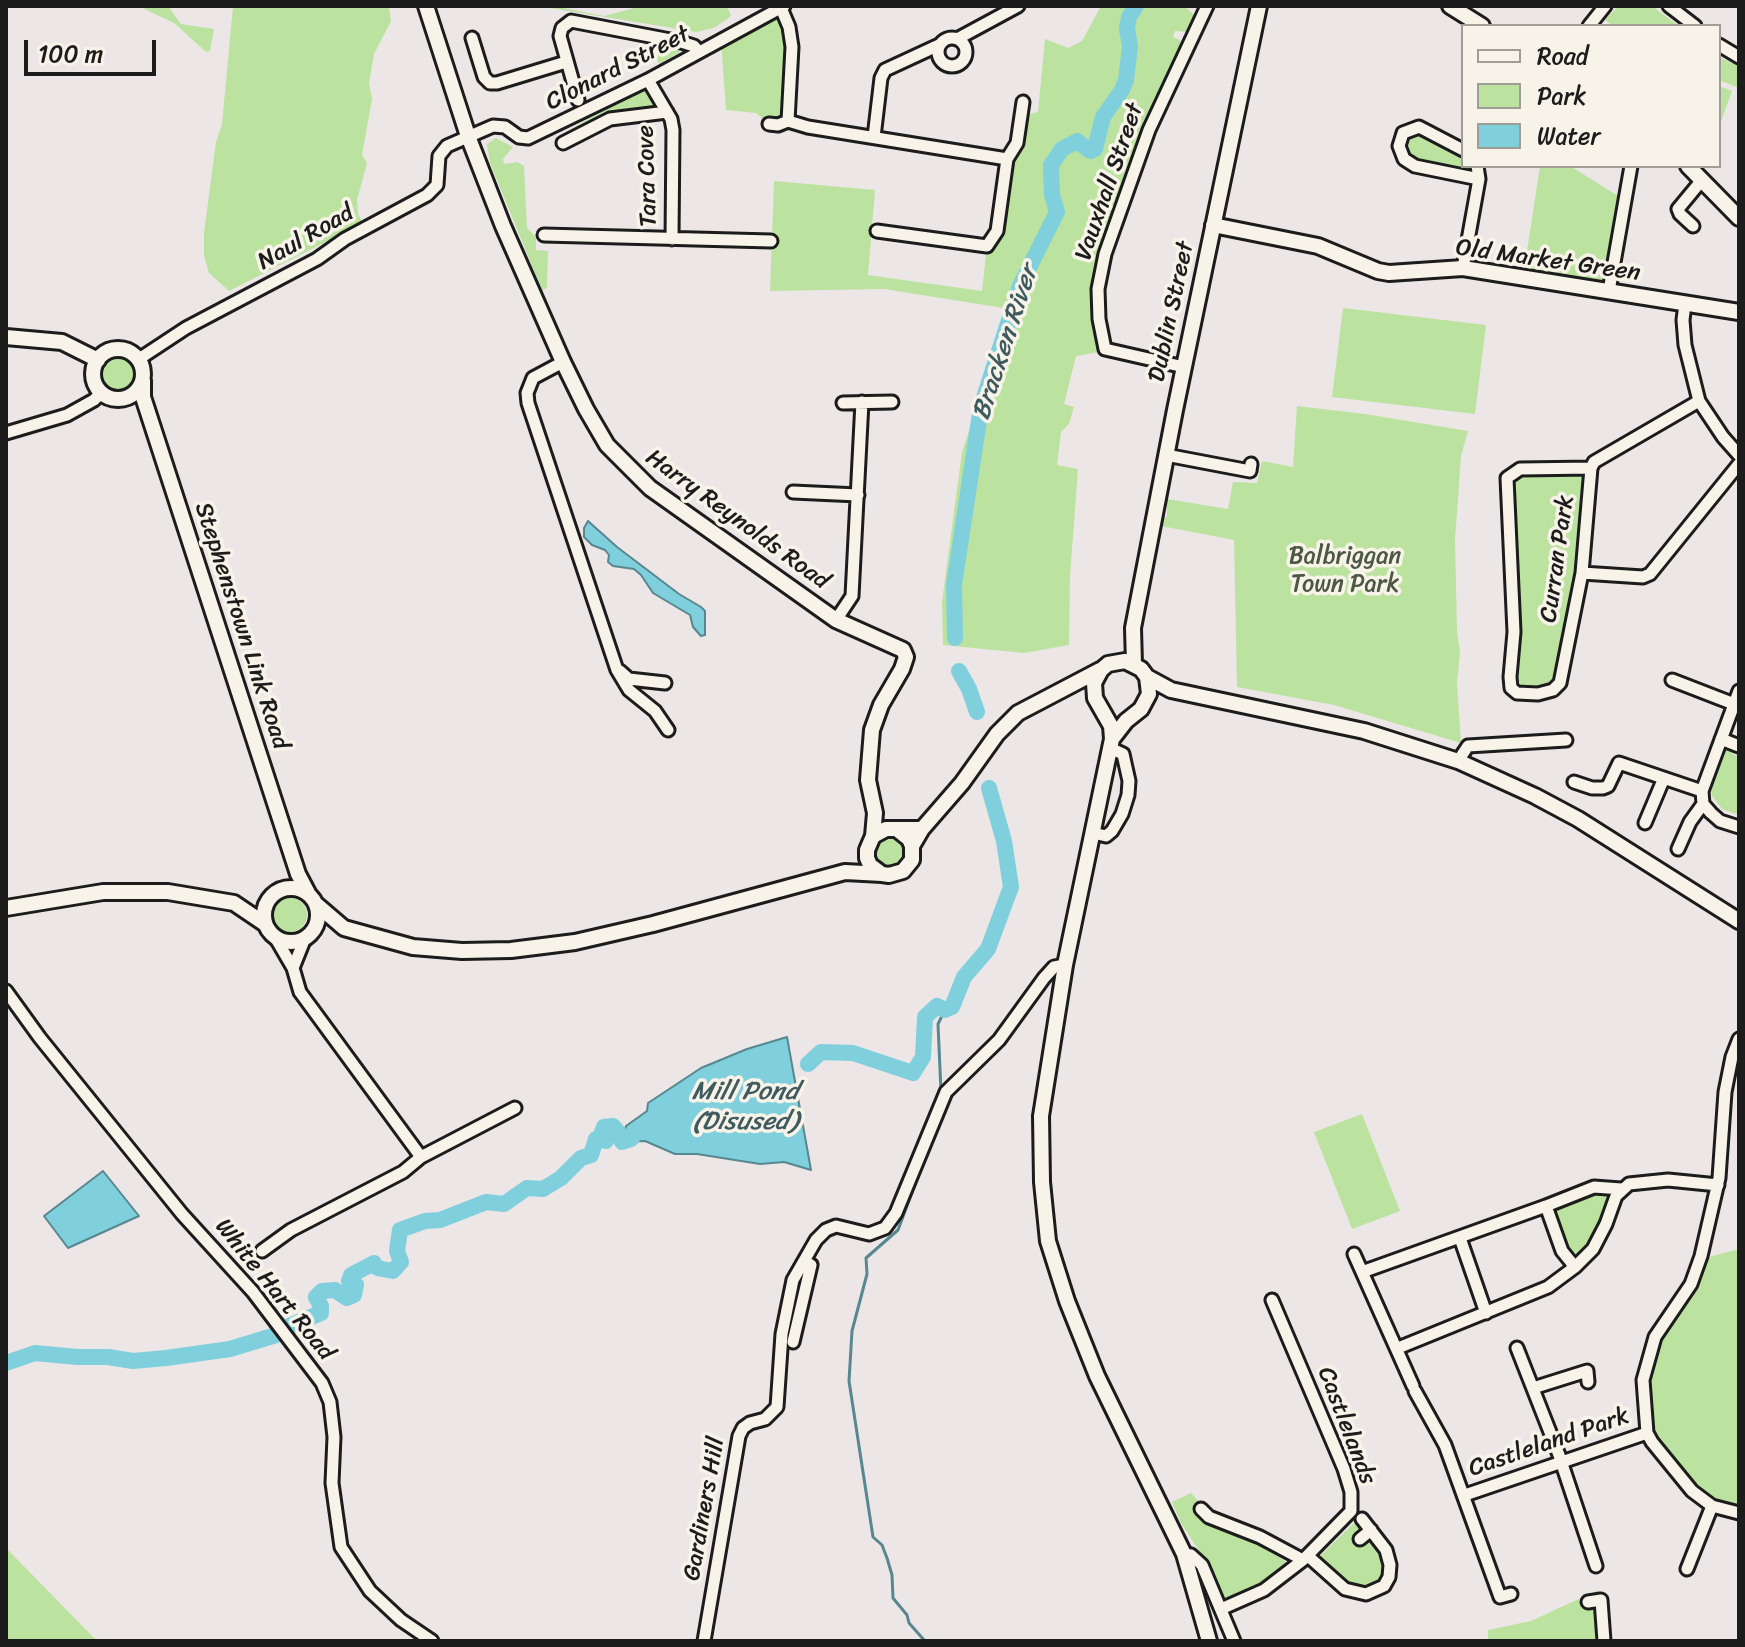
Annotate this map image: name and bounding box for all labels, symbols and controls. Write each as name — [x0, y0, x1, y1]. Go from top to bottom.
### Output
street label: Clonard Street — [541, 20, 695, 118]
scale bar — [28, 24, 160, 74]
legend — [1461, 24, 1721, 168]
text: 100 m — [38, 33, 103, 75]
text: Road — [1537, 35, 1588, 77]
text: Park — [1537, 75, 1586, 117]
street label: Vauxhall Street — [1070, 100, 1150, 264]
text: Water — [1537, 115, 1600, 157]
street label: Tara Cove — [632, 125, 664, 227]
street label: Naul Road — [253, 199, 359, 277]
street label: Old Market Green — [1454, 234, 1642, 288]
street label: Dublin Street — [1143, 239, 1201, 385]
water label: Bracken River — [966, 262, 1046, 424]
street label: Harry Reynolds Road — [640, 444, 834, 596]
street label: Curran Park — [1535, 494, 1581, 624]
street label: Stephenstown Link Road — [187, 499, 295, 753]
park label: Balbriggan Town Park — [1289, 543, 1401, 599]
water label: Mill Pond (Disused) — [692, 1076, 798, 1138]
street label: White Hart Road — [208, 1213, 340, 1367]
street label: Castlelands — [1310, 1363, 1382, 1489]
street label: Castleland Park — [1465, 1402, 1633, 1484]
street label: Gardiners Hill — [678, 1435, 732, 1583]

